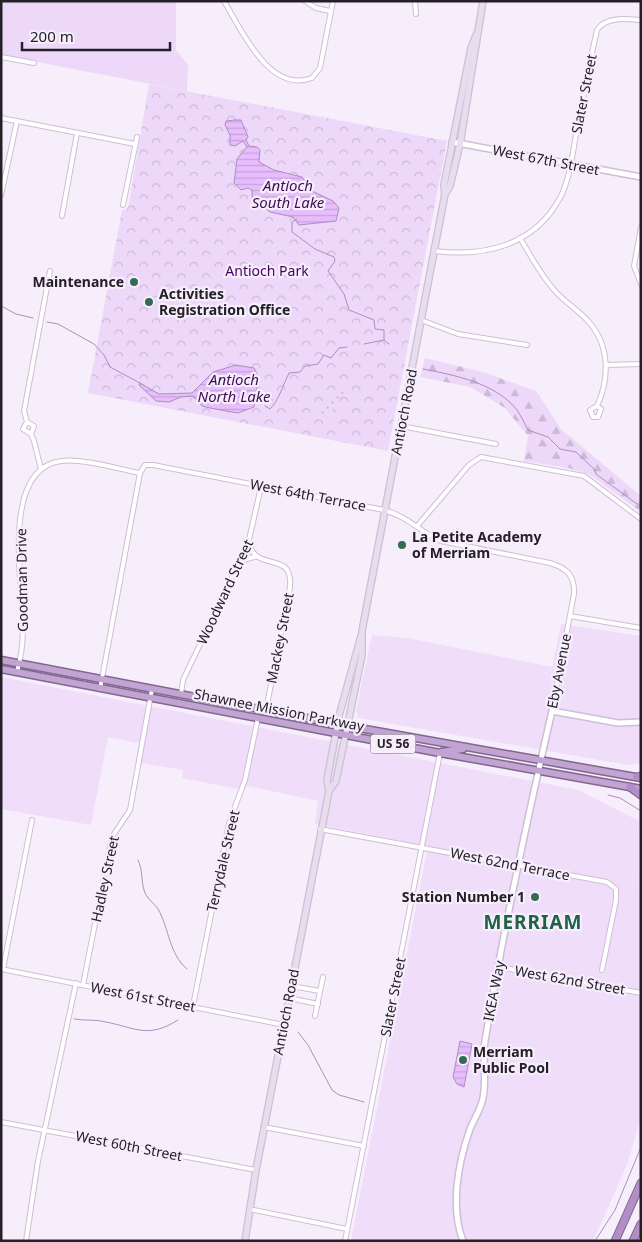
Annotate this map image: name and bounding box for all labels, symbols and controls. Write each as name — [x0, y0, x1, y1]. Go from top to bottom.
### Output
scale bar — [22, 20, 170, 52]
text: 200 m — [30, 26, 74, 46]
street label: Slater Street — [566, 53, 601, 135]
street label: West 67th Street — [491, 140, 601, 179]
water label: Antioch South Lake — [252, 175, 325, 212]
park label: Antioch Park — [225, 261, 309, 280]
place label: Maintenance — [33, 272, 124, 291]
marker: Maintenance — [128, 276, 140, 288]
place label: Activities Registration Office — [159, 284, 290, 319]
marker: Activities Registration Office — [143, 296, 155, 308]
street label: Antioch Road — [386, 367, 421, 457]
water label: Antioch North Lake — [198, 369, 271, 406]
street label: West 64th Terrace — [248, 474, 368, 515]
place label: La Petite Academy of Merriam — [412, 527, 541, 562]
street label: Goodman Drive — [11, 528, 32, 632]
street label: Woodward Street — [192, 536, 257, 647]
marker: La Petite Academy of Merriam — [396, 539, 408, 551]
street label: Mackey Street — [261, 591, 298, 685]
street label: Eby Avenue — [542, 632, 575, 710]
street label: Shawnee Mission Parkway — [192, 684, 367, 735]
road number: US 56 — [370, 734, 416, 754]
street label: Terrydale Street — [202, 808, 243, 914]
street label: Hadley Street — [86, 834, 123, 924]
street label: West 62nd Terrace — [449, 843, 572, 884]
place label: Station Number 1 — [402, 887, 525, 906]
marker: Station Number 1 — [529, 891, 541, 903]
district label: MERRIAM — [484, 909, 582, 935]
street label: Slater Street — [375, 956, 410, 1038]
street label: IKEA Way — [478, 958, 509, 1023]
street label: West 62nd Street — [513, 960, 627, 999]
street label: Antioch Road — [268, 967, 303, 1057]
street label: West 61st Street — [89, 977, 197, 1016]
place label: Merriam Public Pool — [473, 1042, 549, 1077]
marker: Merriam Public Pool — [457, 1054, 469, 1066]
street label: West 60th Street — [74, 1126, 184, 1165]

